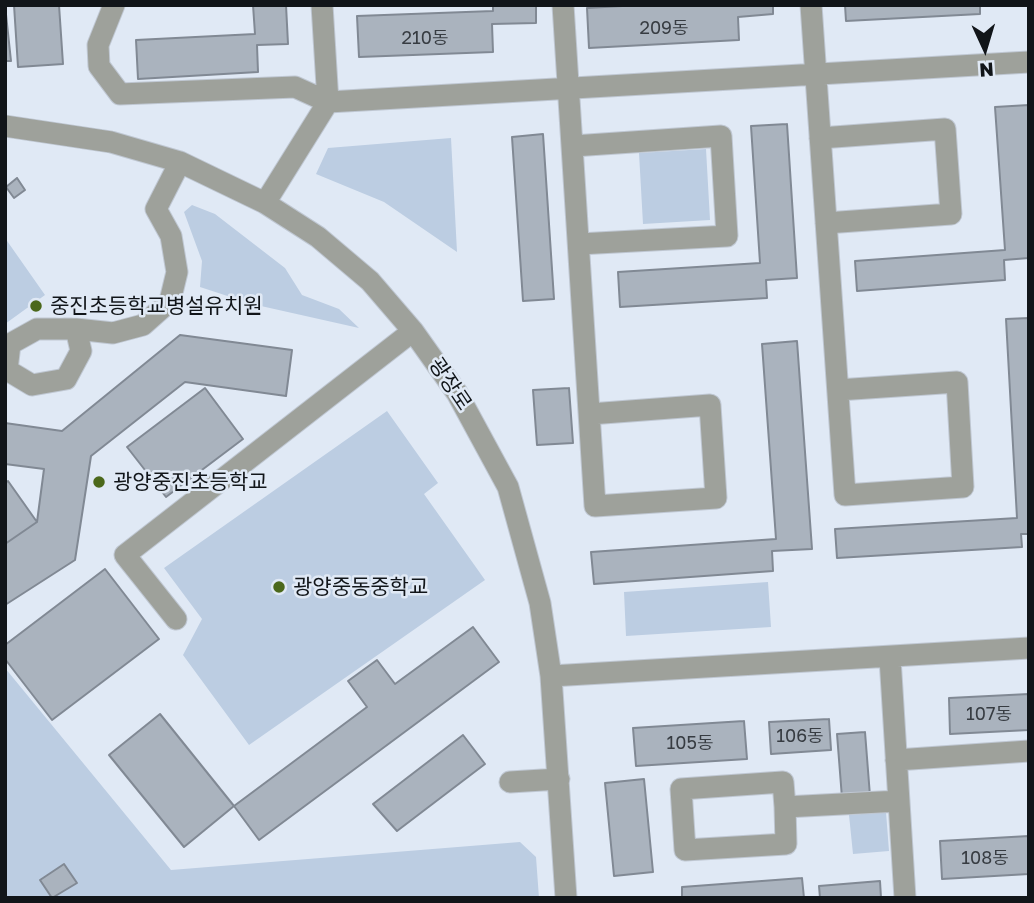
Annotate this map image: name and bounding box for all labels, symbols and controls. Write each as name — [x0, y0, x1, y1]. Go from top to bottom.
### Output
north arrow — [950, 14, 1020, 84]
house number: 209동 — [639, 17, 689, 39]
house number: 210동 — [402, 27, 448, 49]
text: N — [978, 58, 995, 82]
place label: 중진초등학교병설유치원 — [50, 293, 263, 319]
marker: 중진초등학교병설유치원 — [28, 298, 44, 314]
street label: 광장로 — [423, 353, 477, 415]
place label: 광양중진초등학교 — [113, 469, 268, 495]
marker: 광양중진초등학교 — [91, 474, 107, 490]
place label: 광양중동중학교 — [293, 574, 428, 600]
marker: 광양중동중학교 — [271, 579, 287, 595]
house number: 107동 — [966, 703, 1012, 725]
house number: 106동 — [776, 725, 824, 747]
house number: 105동 — [667, 732, 713, 754]
house number: 108동 — [961, 847, 1009, 869]

